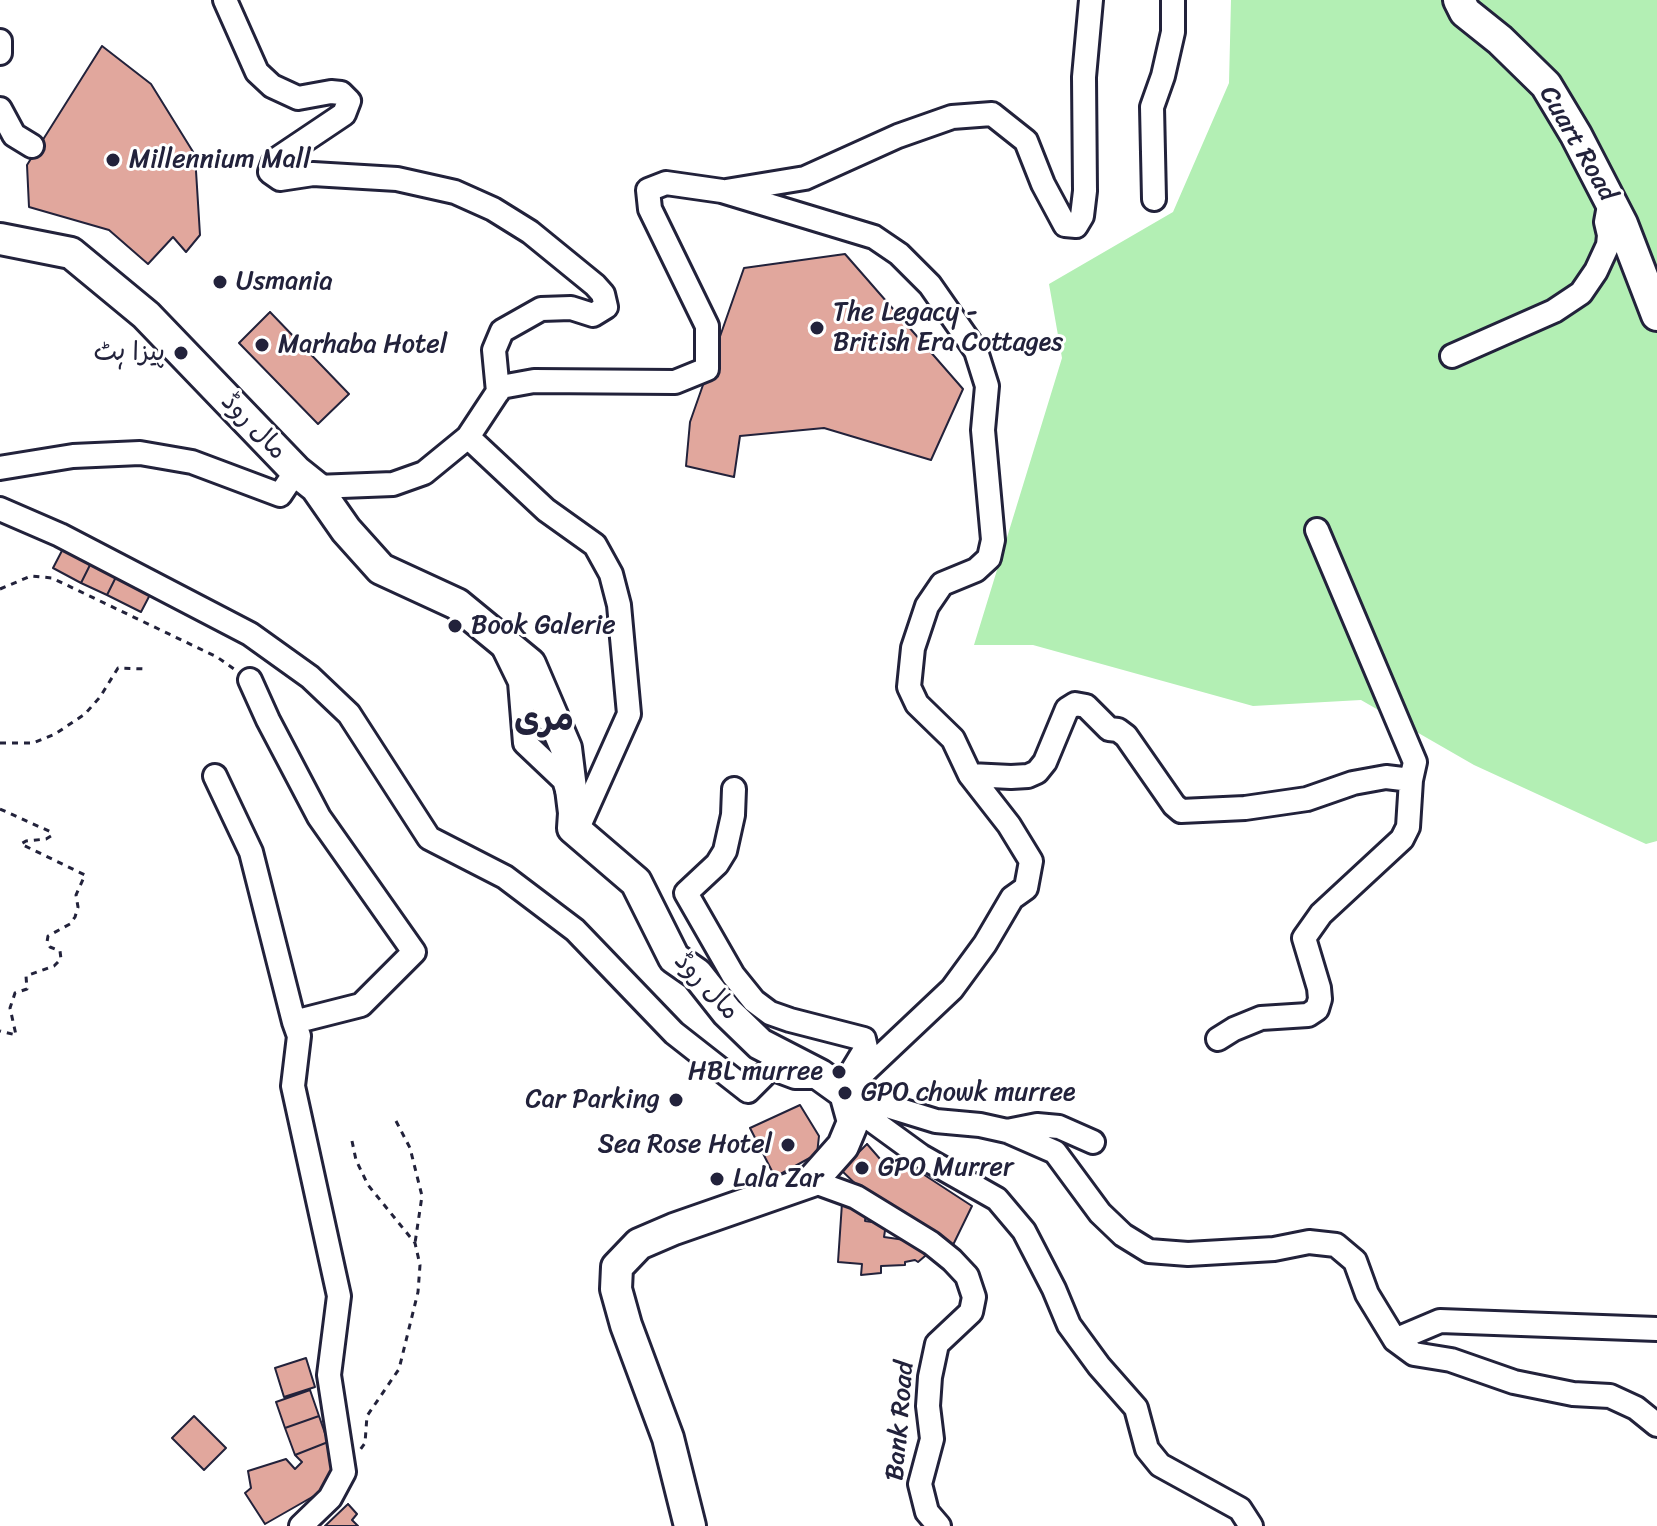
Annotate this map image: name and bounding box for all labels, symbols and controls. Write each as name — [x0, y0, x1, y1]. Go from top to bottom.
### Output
street label: Cuart Road — [1532, 81, 1622, 207]
place label: Millennium Mall — [129, 144, 311, 176]
marker: Millennium Mall — [104, 151, 122, 169]
place label: Usmania — [236, 266, 333, 298]
marker: Usmania — [211, 273, 229, 291]
place label: The Legacy - British Era Cottages — [833, 297, 1063, 358]
marker: The Legacy - British Era Cottages — [808, 319, 826, 337]
place label: Marhaba Hotel — [278, 329, 447, 361]
marker: Marhaba Hotel — [253, 336, 271, 354]
place label: پیزا ہٹ — [93, 337, 165, 369]
marker: پیزا ہٹ — [172, 344, 190, 362]
street label: مال روڈ — [214, 387, 292, 467]
place label: Book Galerie — [471, 610, 616, 642]
marker: Book Galerie — [446, 617, 464, 635]
district label: مری — [514, 701, 574, 741]
street label: مال روڈ — [667, 947, 745, 1027]
place label: HBL murree — [688, 1056, 823, 1088]
marker: HBL murree — [830, 1063, 848, 1081]
place label: GPO chowk murree — [861, 1077, 1076, 1109]
place label: Car Parking — [526, 1084, 660, 1116]
marker: GPO chowk murree — [836, 1084, 854, 1102]
marker: Car Parking — [667, 1091, 685, 1109]
place label: Sea Rose Hotel — [598, 1129, 772, 1161]
marker: Sea Rose Hotel — [779, 1136, 797, 1154]
place label: GPO Murrer — [878, 1152, 1014, 1184]
marker: GPO Murrer — [853, 1159, 871, 1177]
place label: Lala Zar — [733, 1163, 823, 1195]
marker: Lala Zar — [708, 1170, 726, 1188]
street label: Bank Road — [880, 1360, 922, 1482]

